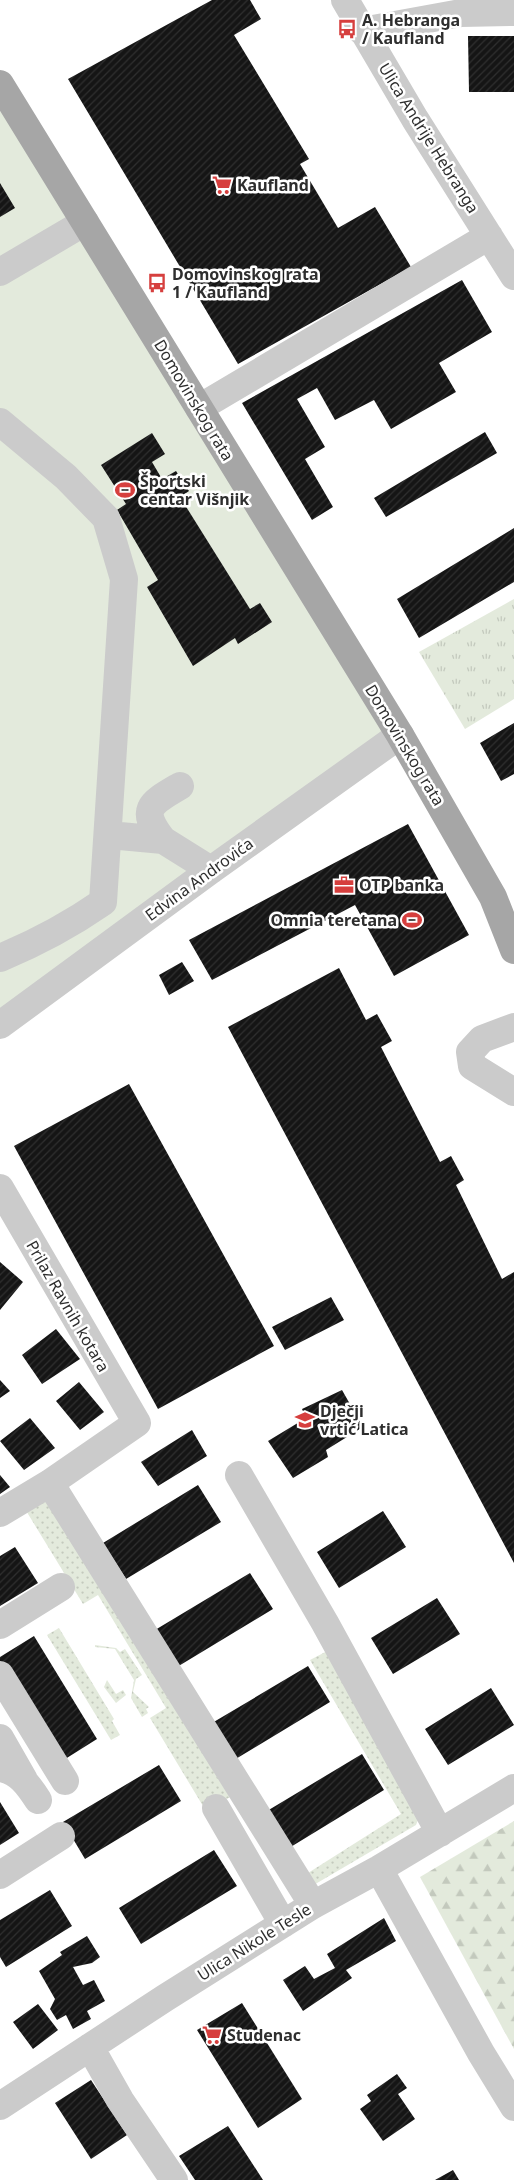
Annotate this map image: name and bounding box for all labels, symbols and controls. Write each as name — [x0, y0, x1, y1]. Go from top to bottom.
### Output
place label: A. Hebranga / Kaufland — [362, 9, 460, 49]
bus stop icon: A. Hebranga / Kaufland — [336, 18, 358, 40]
street label: Ulica Andrije Hebranga — [374, 59, 484, 217]
supermarket icon: Kaufland — [211, 174, 233, 196]
place label: Kaufland — [237, 174, 309, 196]
place label: Domovinskog rata 1 / Kaufland — [172, 263, 318, 303]
bus stop icon: Domovinskog rata 1 / Kaufland — [146, 272, 168, 294]
street label: Domovinskog rata — [149, 335, 239, 465]
place label: Športski centar Višnjik — [140, 470, 249, 510]
sports icon: Športski centar Višnjik — [114, 479, 136, 501]
street label: Domovinskog rata — [360, 680, 450, 810]
street label: Edvina Androvića — [141, 832, 257, 926]
office icon: OTP banka — [333, 874, 355, 896]
place label: OTP banka — [359, 874, 444, 896]
place label: Omnia teretana — [270, 909, 397, 931]
sports icon: Omnia teretana — [401, 909, 423, 931]
street label: Prilaz Ravnih kotara — [21, 1236, 115, 1376]
place label: Dječji vrtić Latica — [320, 1400, 409, 1440]
school or university icon: Dječji vrtić Latica — [294, 1409, 316, 1431]
street label: Ulica Nikole Tesle — [193, 1898, 315, 1986]
supermarket icon: Studenac — [201, 2024, 223, 2046]
place label: Studenac — [227, 2024, 301, 2046]

